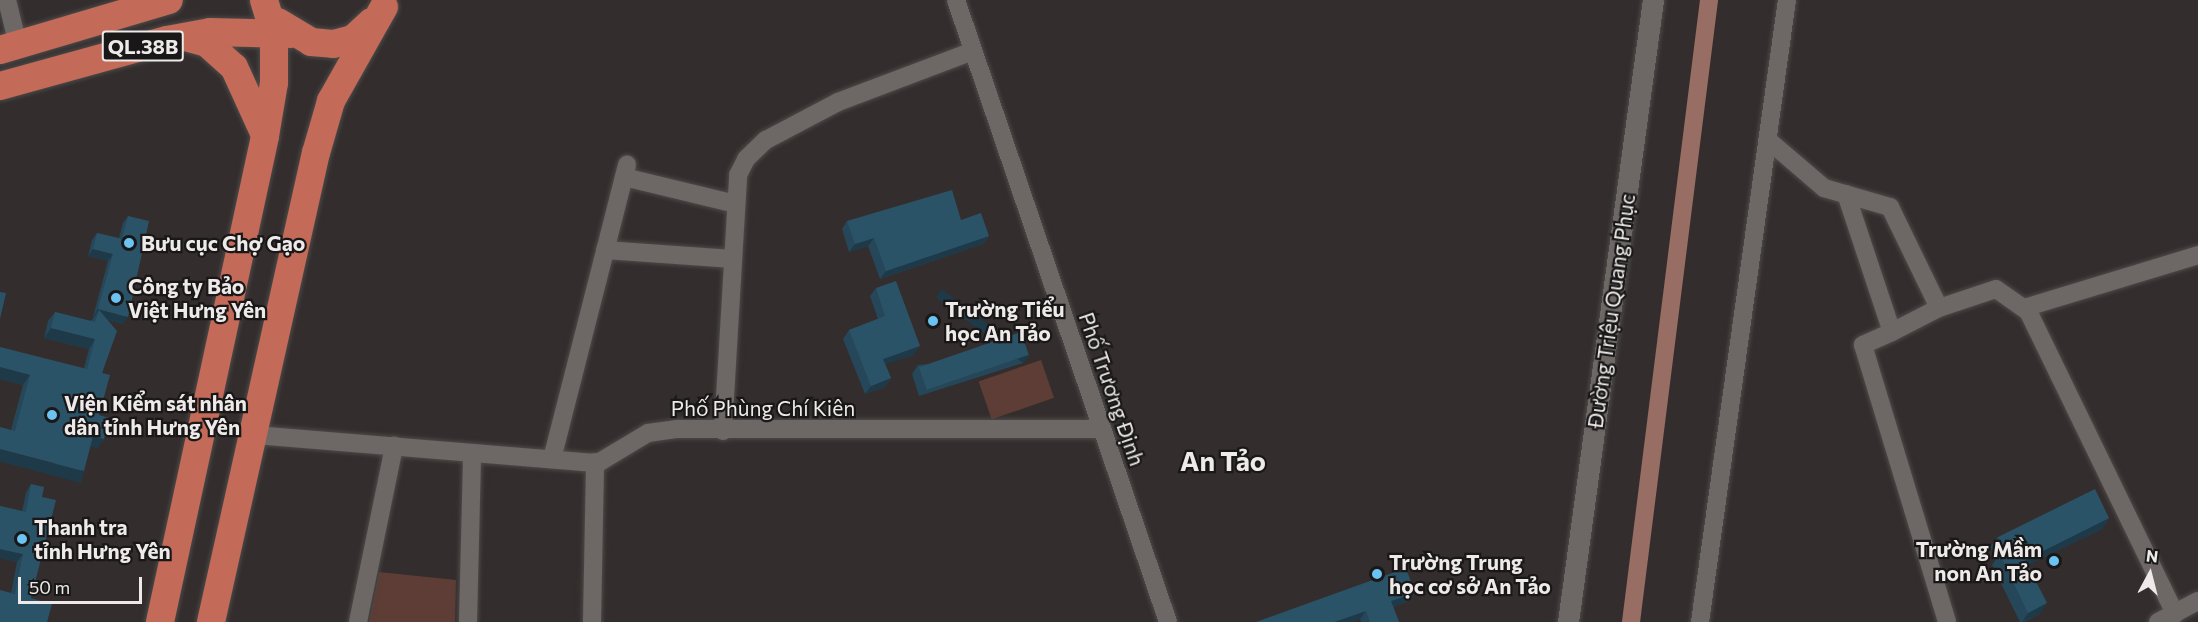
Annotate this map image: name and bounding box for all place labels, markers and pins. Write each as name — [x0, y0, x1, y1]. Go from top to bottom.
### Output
place label: Bưu cục Chợ Gạo — [141, 230, 305, 256]
marker: Bưu cục Chợ Gạo — [122, 236, 136, 250]
place label: Công ty Bảo Việt Hưng Yên — [128, 273, 266, 323]
marker: Công ty Bảo Việt Hưng Yên — [109, 291, 123, 305]
place label: Trường Tiểu học An Tảo — [945, 296, 1064, 346]
marker: Trường Tiểu học An Tảo — [926, 314, 940, 328]
place label: Viện Kiểm sát nhân dân tỉnh Hưng Yên — [64, 390, 247, 440]
marker: Viện Kiểm sát nhân dân tỉnh Hưng Yên — [45, 408, 59, 422]
place label: Thanh tra tỉnh Hưng Yên — [34, 514, 171, 564]
marker: Thanh tra tỉnh Hưng Yên — [15, 532, 29, 546]
place label: Trường Mầm non An Tảo — [1916, 536, 2042, 586]
place label: Trường Trung học cơ sở An Tảo — [1389, 549, 1551, 599]
marker: Trường Mầm non An Tảo — [2047, 554, 2061, 568]
marker: Trường Trung học cơ sở An Tảo — [1370, 567, 1384, 581]

